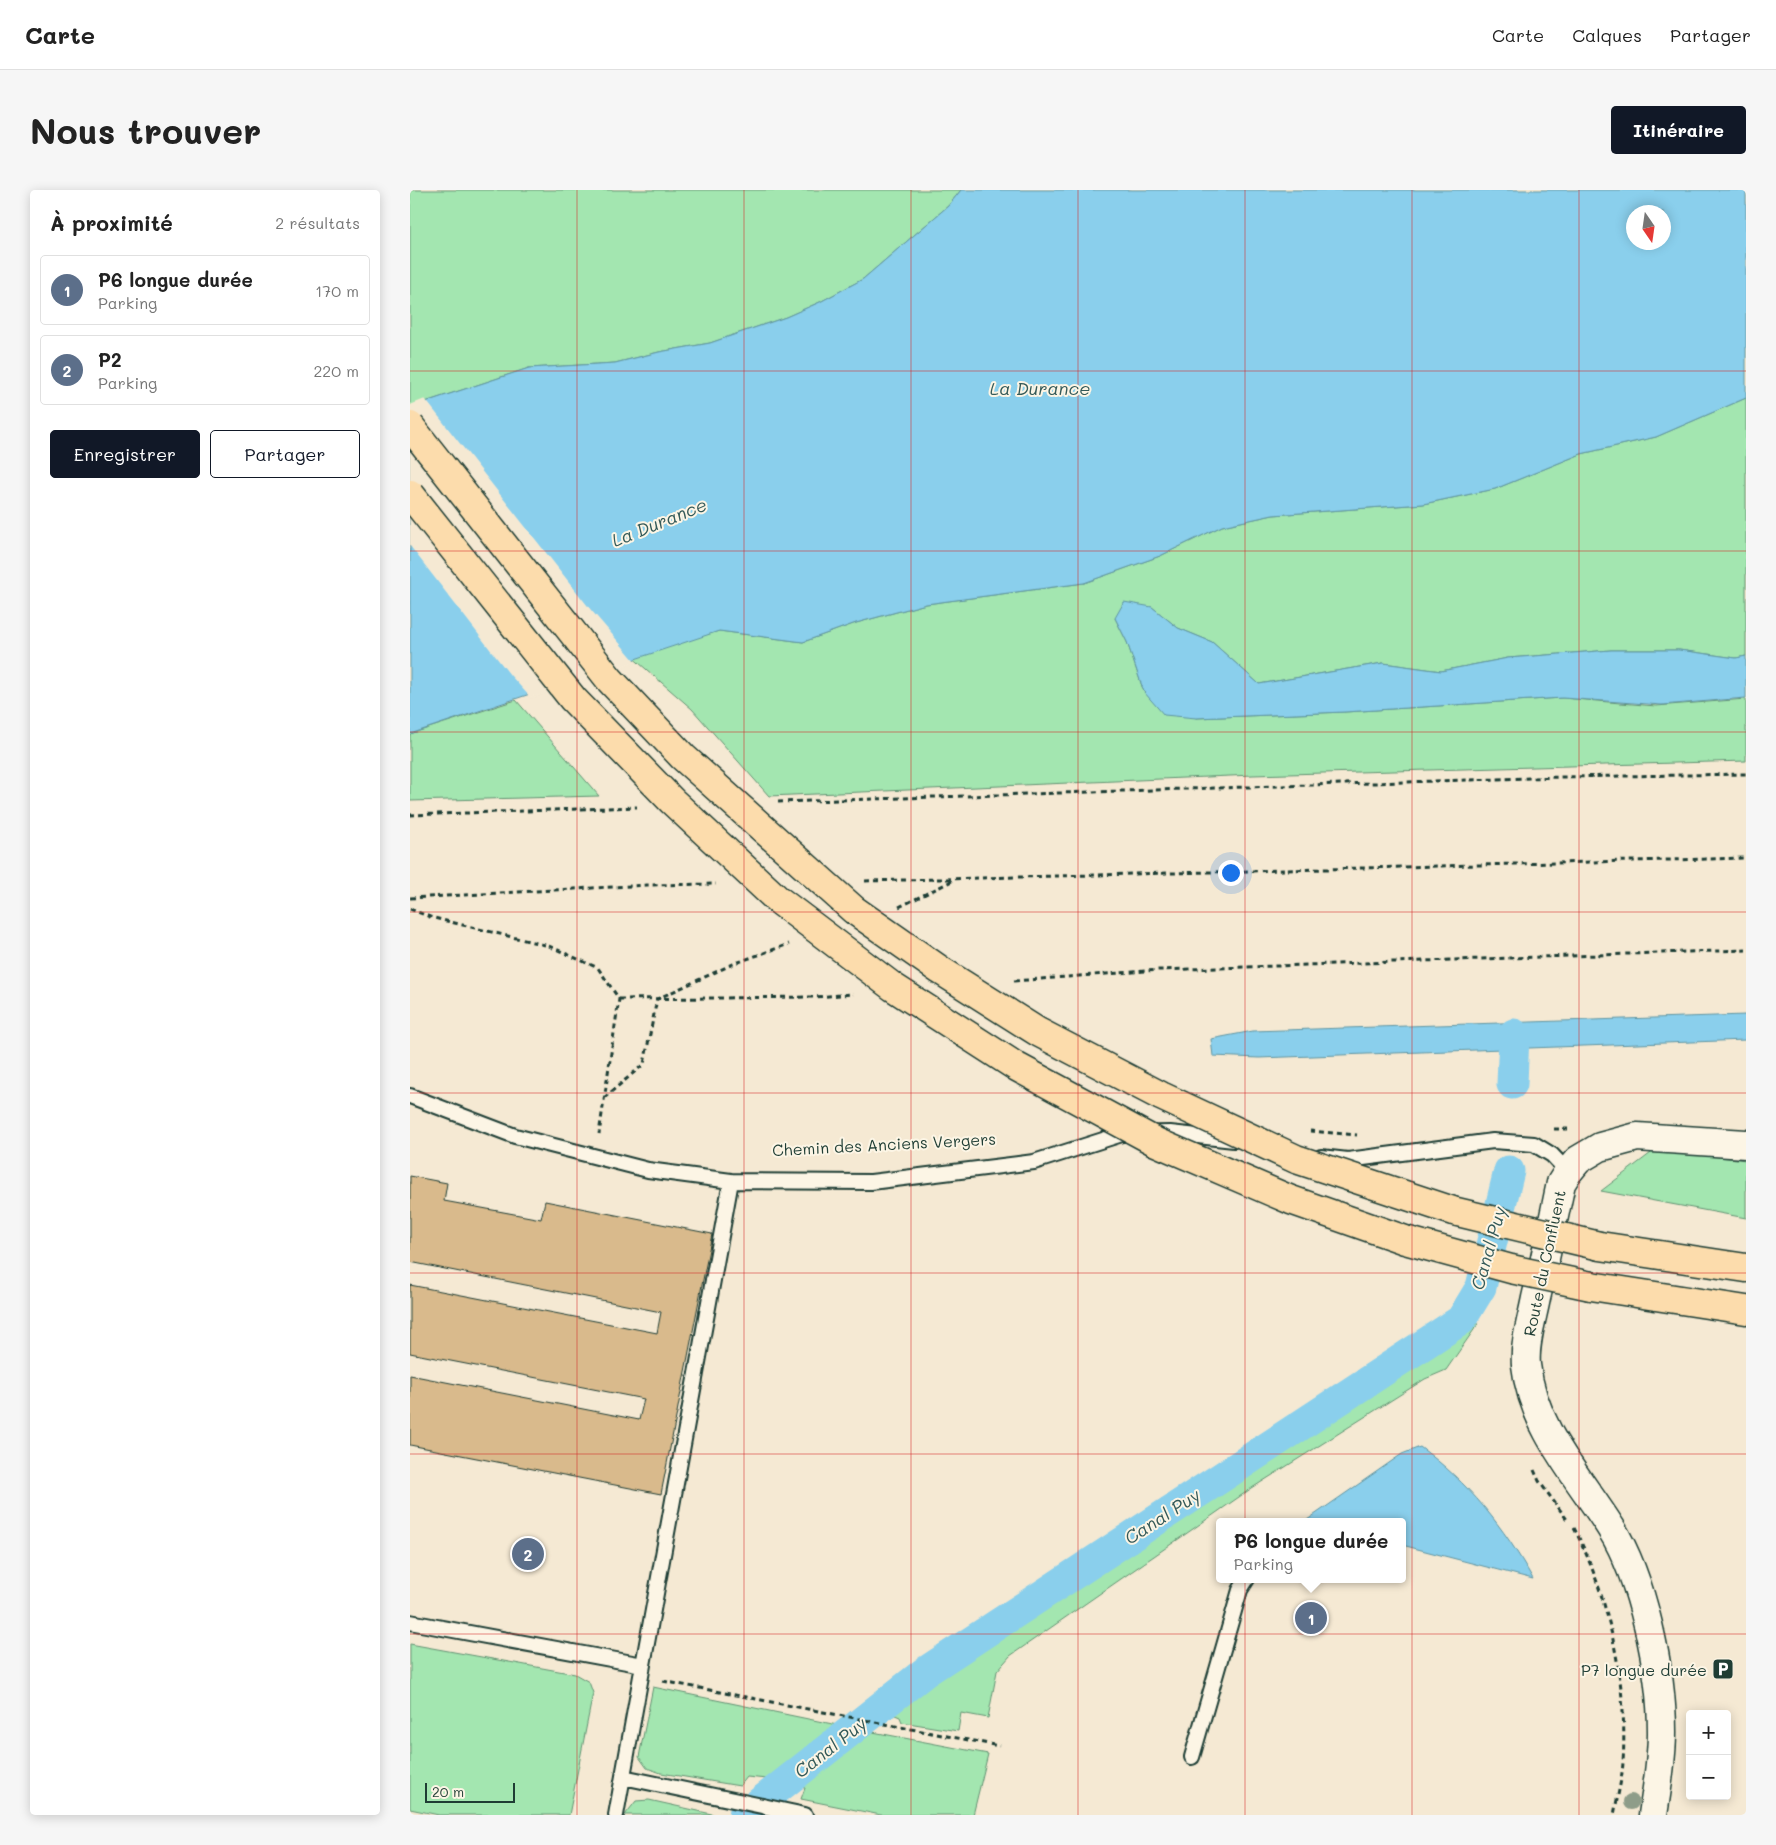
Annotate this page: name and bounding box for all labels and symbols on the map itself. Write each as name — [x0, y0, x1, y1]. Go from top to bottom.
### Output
north arrow — [1626, 205, 1671, 250]
water label: La Durance — [990, 376, 1090, 400]
water label: La Durance — [608, 492, 710, 552]
your location — [1218, 860, 1244, 886]
street label: Chemin des Anciens Vergers — [772, 1128, 996, 1160]
street label: Route du Confluent — [1518, 1188, 1570, 1338]
water label: Canal Puy — [1465, 1203, 1512, 1293]
water label: Canal Puy — [1119, 1482, 1205, 1549]
pin: 2 — [512, 1535, 544, 1573]
pin: 1 — [1295, 1599, 1327, 1637]
parking icon: P7 longue durée — [1711, 1657, 1735, 1681]
place label: P7 longue durée — [1581, 1659, 1707, 1680]
water label: Canal Puy — [789, 1711, 872, 1783]
scale bar — [425, 1780, 515, 1803]

